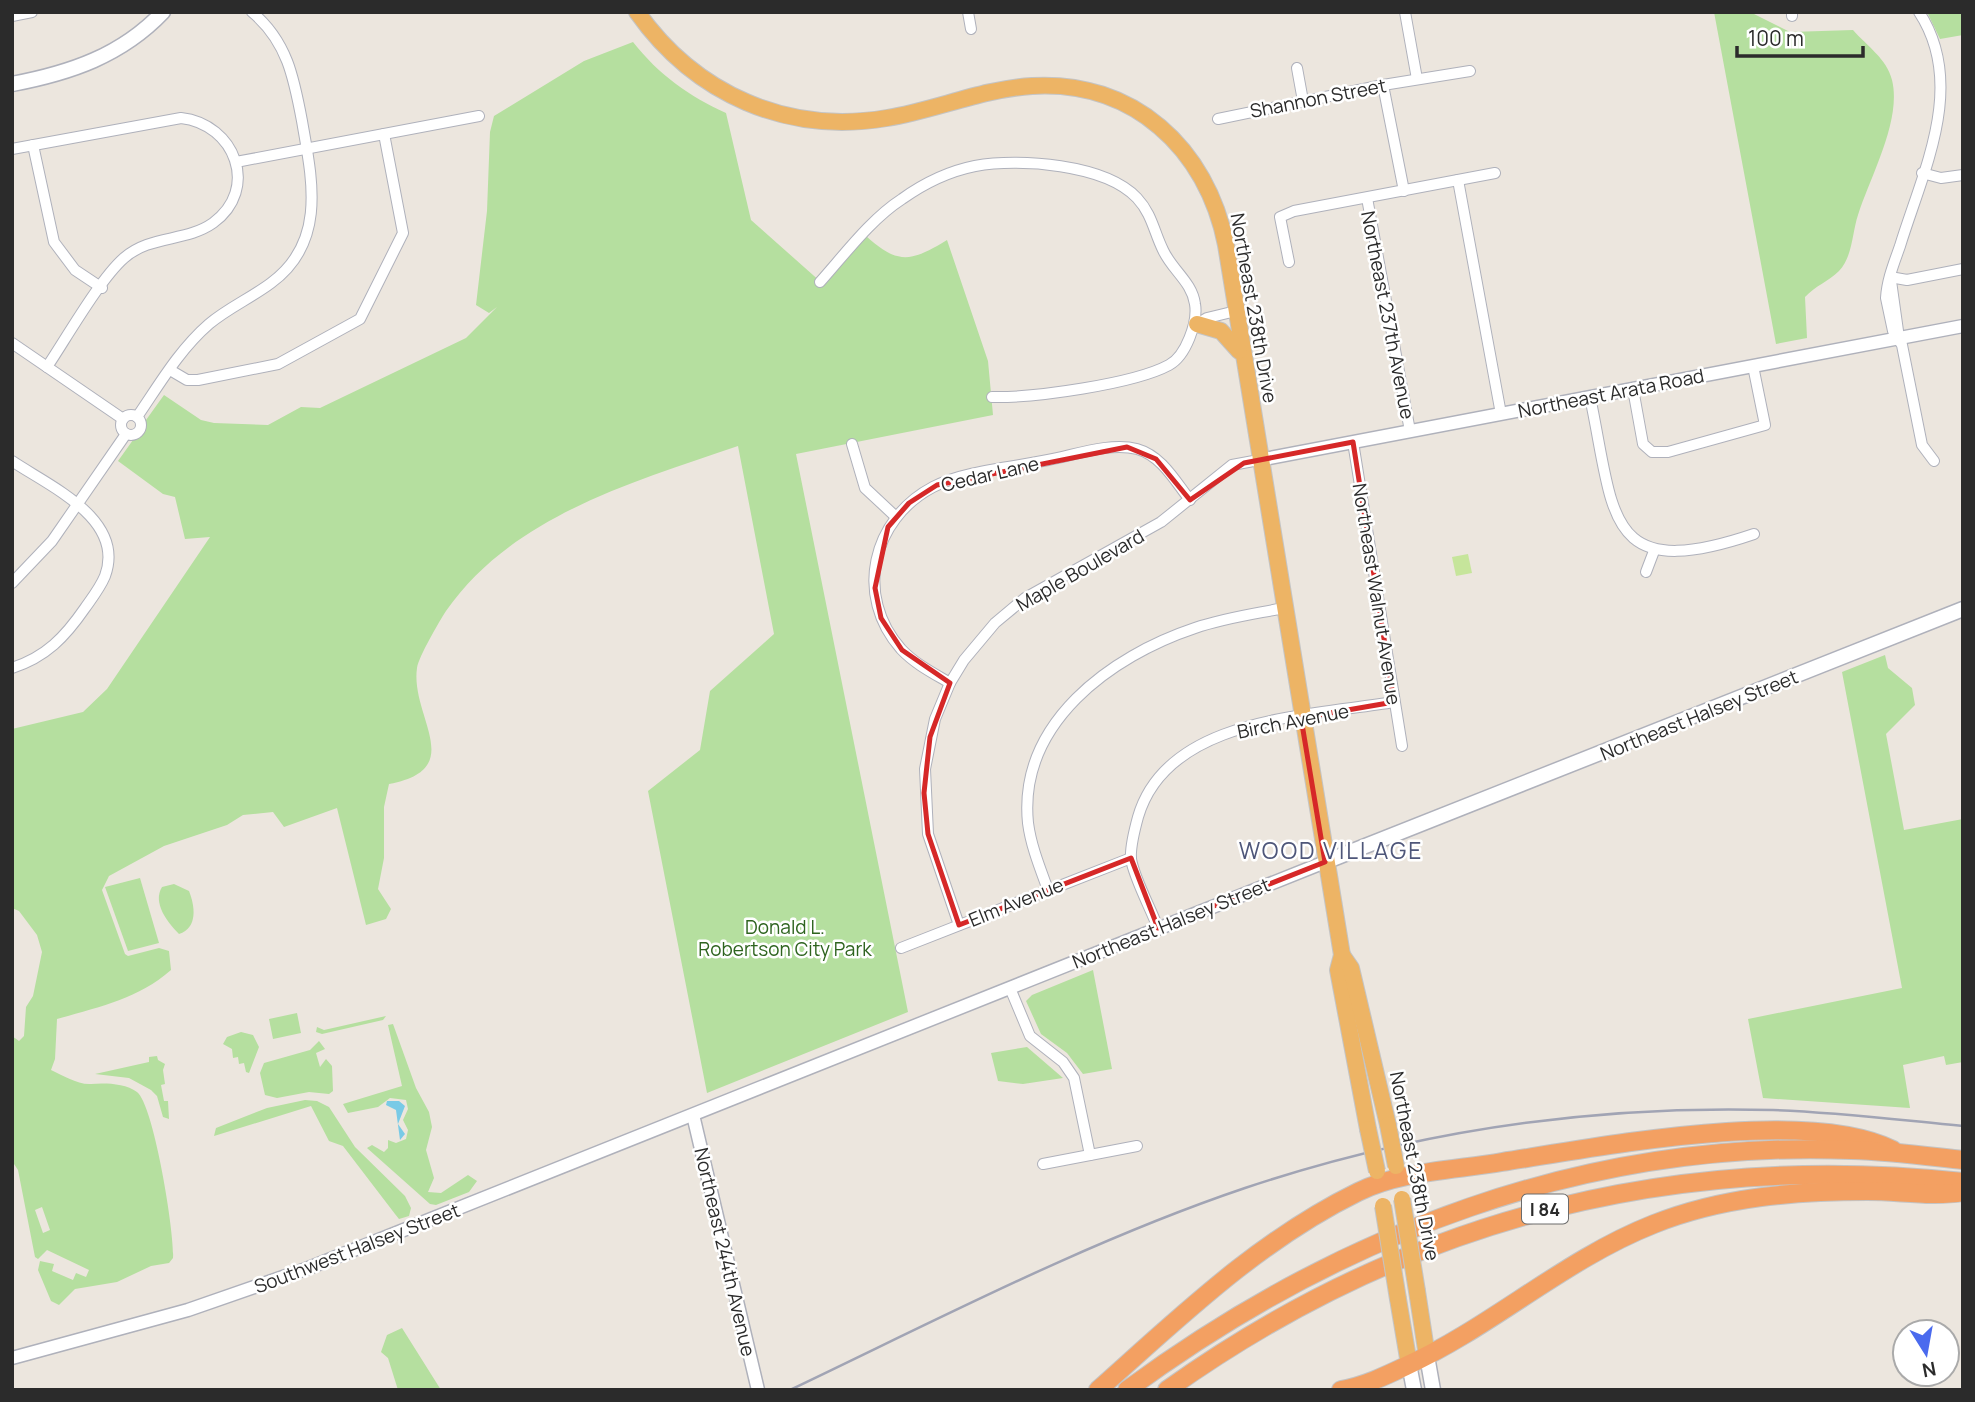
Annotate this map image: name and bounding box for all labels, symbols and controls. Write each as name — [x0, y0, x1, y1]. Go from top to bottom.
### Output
scale bar — [1737, 14, 1863, 58]
text: 100 m — [1748, 24, 1804, 52]
street label: Shannon Street — [1248, 72, 1388, 124]
street label: Northeast 237th Avenue — [1355, 209, 1421, 421]
street label: Northeast 238th Drive — [1224, 211, 1284, 405]
street label: Northeast Arata Road — [1516, 362, 1706, 424]
street label: Cedar Lane — [938, 450, 1042, 498]
street label: Northeast Walnut Avenue — [1347, 481, 1407, 707]
street label: Maple Boulevard — [1011, 523, 1149, 617]
street label: Northeast Halsey Street — [1596, 663, 1802, 767]
street label: Birch Avenue — [1235, 697, 1351, 745]
district label: WOOD VILLAGE — [1239, 834, 1423, 866]
street label: Elm Avenue — [965, 871, 1067, 933]
street label: Northeast Halsey Street — [1068, 871, 1274, 975]
park label: Donald L. Robertson City Park — [698, 914, 872, 962]
street label: Northeast 238th Drive — [1384, 1069, 1446, 1263]
street label: Northeast 244th Avenue — [688, 1145, 762, 1359]
road number: I 84 — [1522, 1194, 1568, 1224]
street label: Southwest Halsey Street — [250, 1197, 464, 1299]
north arrow — [1891, 1318, 1961, 1388]
text: N — [1920, 1356, 1938, 1384]

